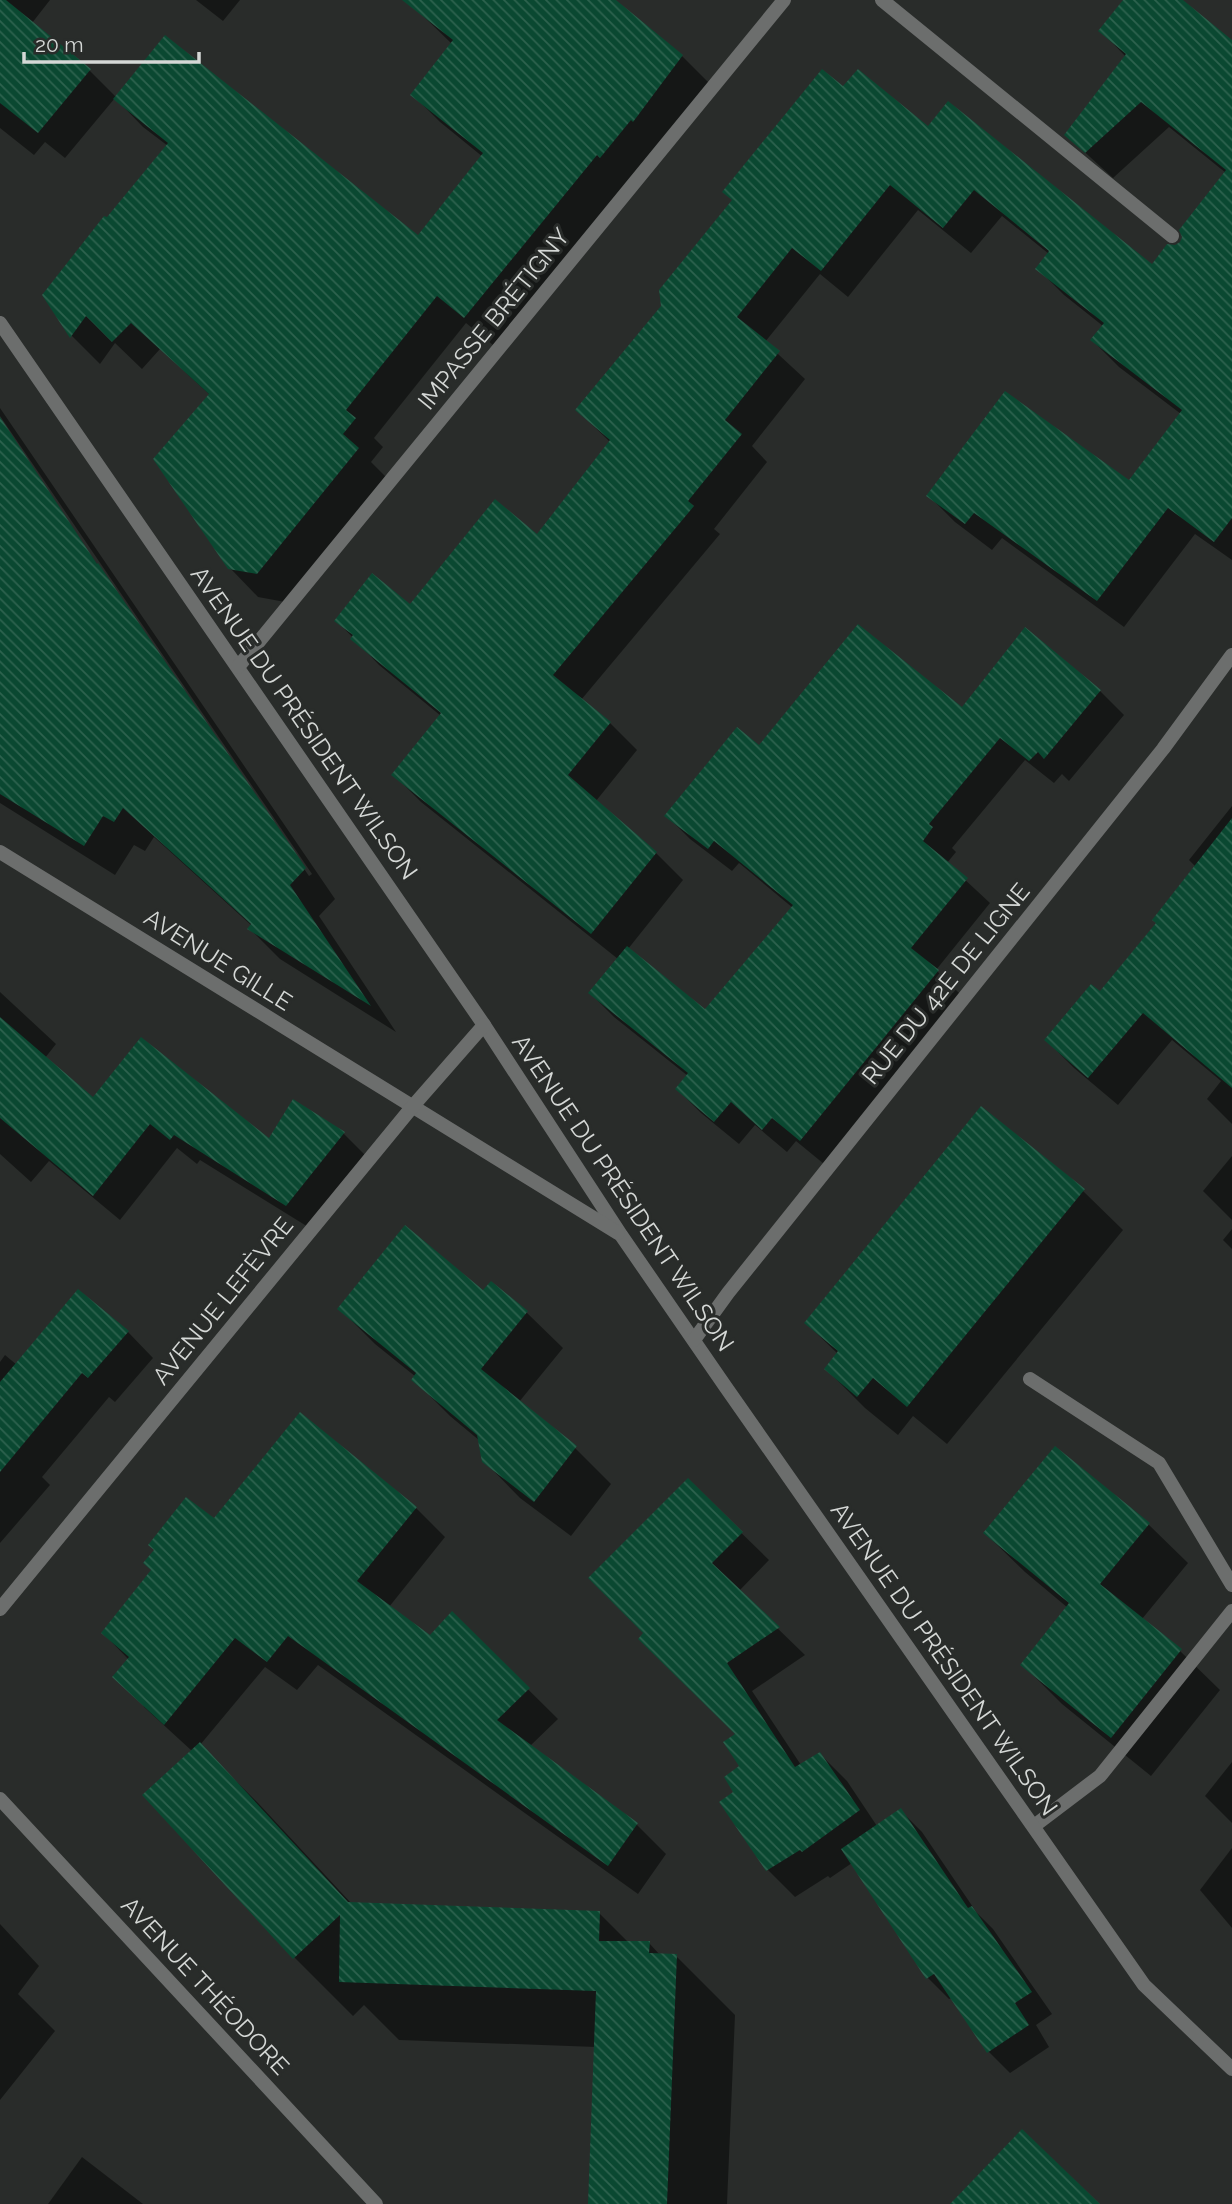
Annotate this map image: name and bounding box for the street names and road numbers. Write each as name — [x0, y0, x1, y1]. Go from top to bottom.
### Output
street label: IMPASSE BRÉTIGNY — [412, 222, 576, 415]
street label: AVENUE DU PRÉSIDENT WILSON — [185, 560, 424, 885]
street label: RUE DU 42E DE LIGNE — [856, 877, 1036, 1090]
street label: AVENUE GILLE — [139, 903, 298, 1017]
street label: AVENUE DU PRÉSIDENT WILSON — [506, 1029, 741, 1357]
street label: AVENUE LEFÈVRE — [146, 1211, 299, 1390]
street label: AVENUE DU PRÉSIDENT WILSON — [825, 1496, 1064, 1821]
street label: AVENUE THÉODORE — [115, 1891, 295, 2081]

